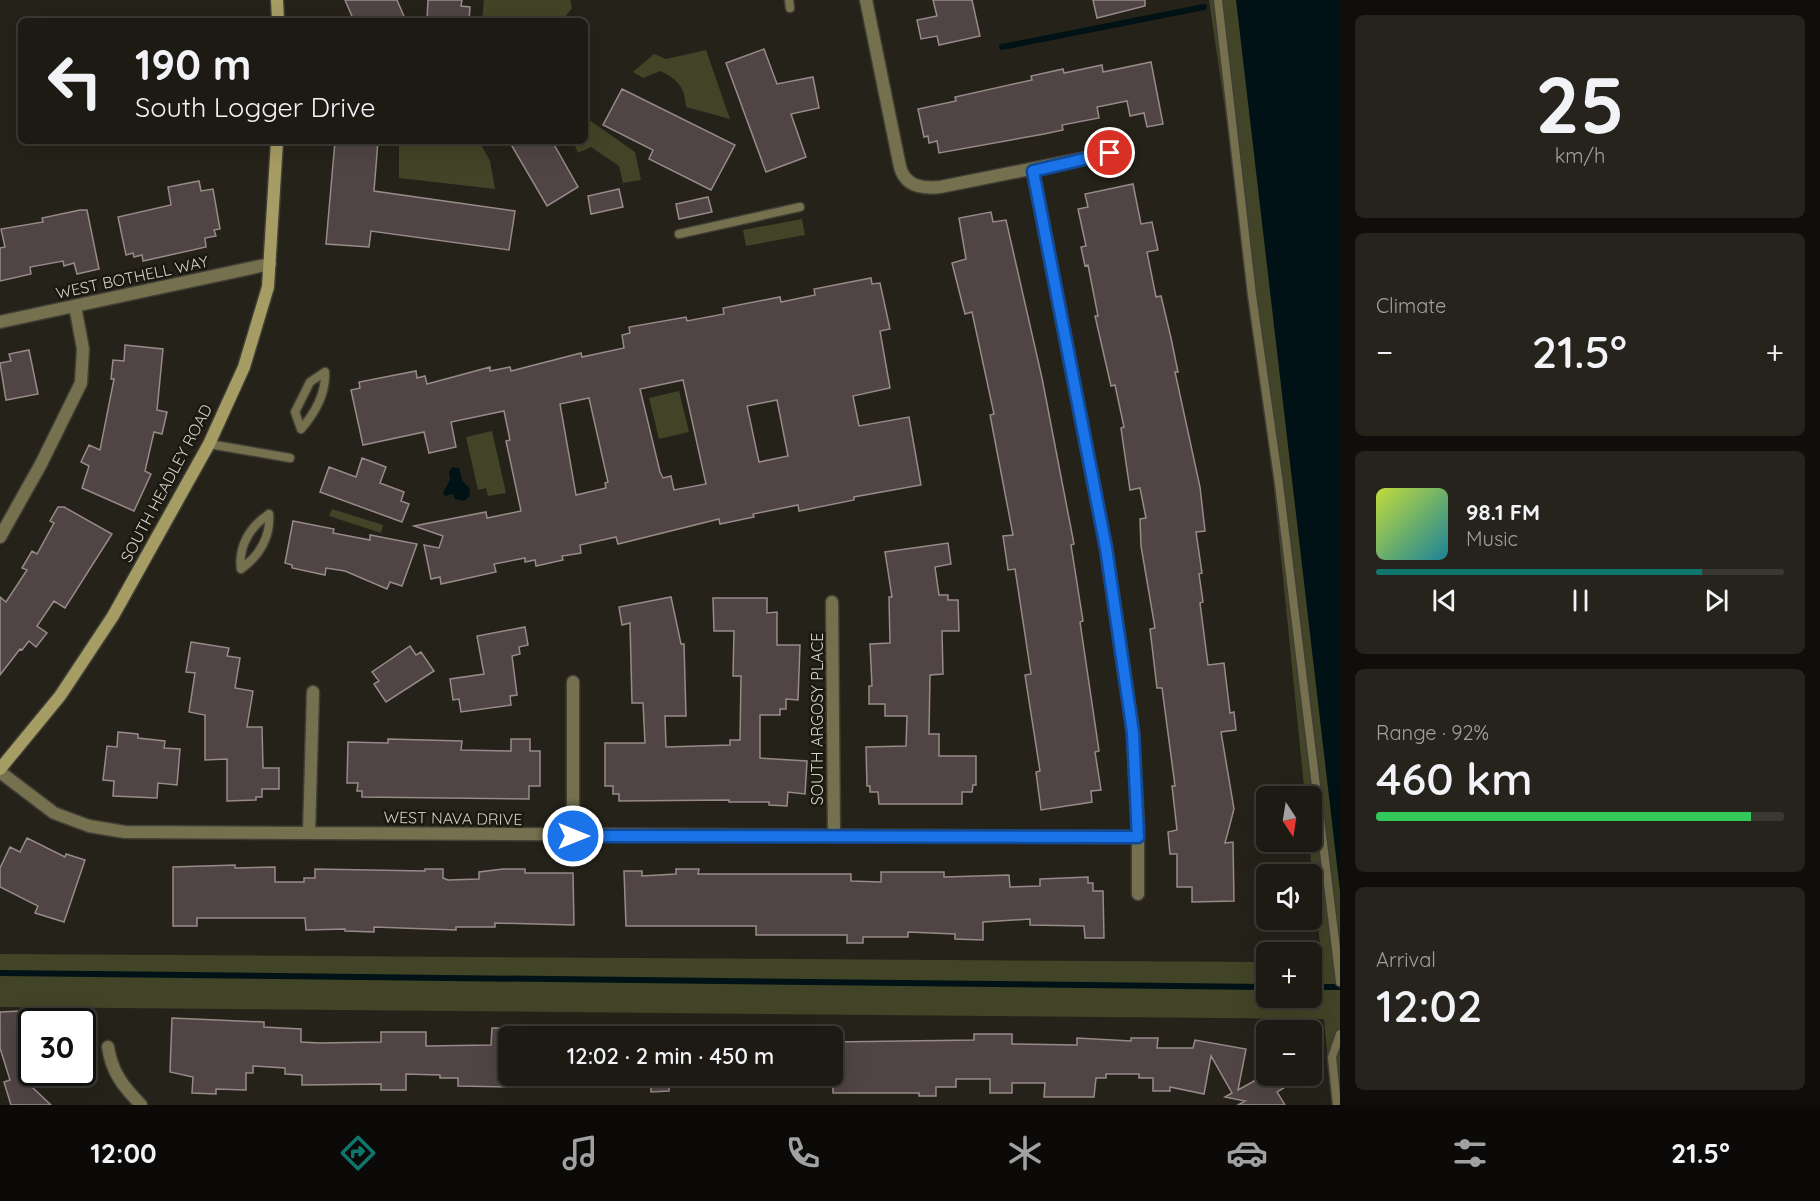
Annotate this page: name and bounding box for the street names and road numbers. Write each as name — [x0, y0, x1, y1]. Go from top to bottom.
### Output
street label: WEST BOTHELL WAY — [54, 251, 210, 303]
street label: SOUTH HEADLEY ROAD — [116, 401, 216, 565]
street label: SOUTH ARGOSY PLACE — [807, 633, 827, 805]
street label: WEST NAVA DRIVE — [383, 807, 523, 829]

